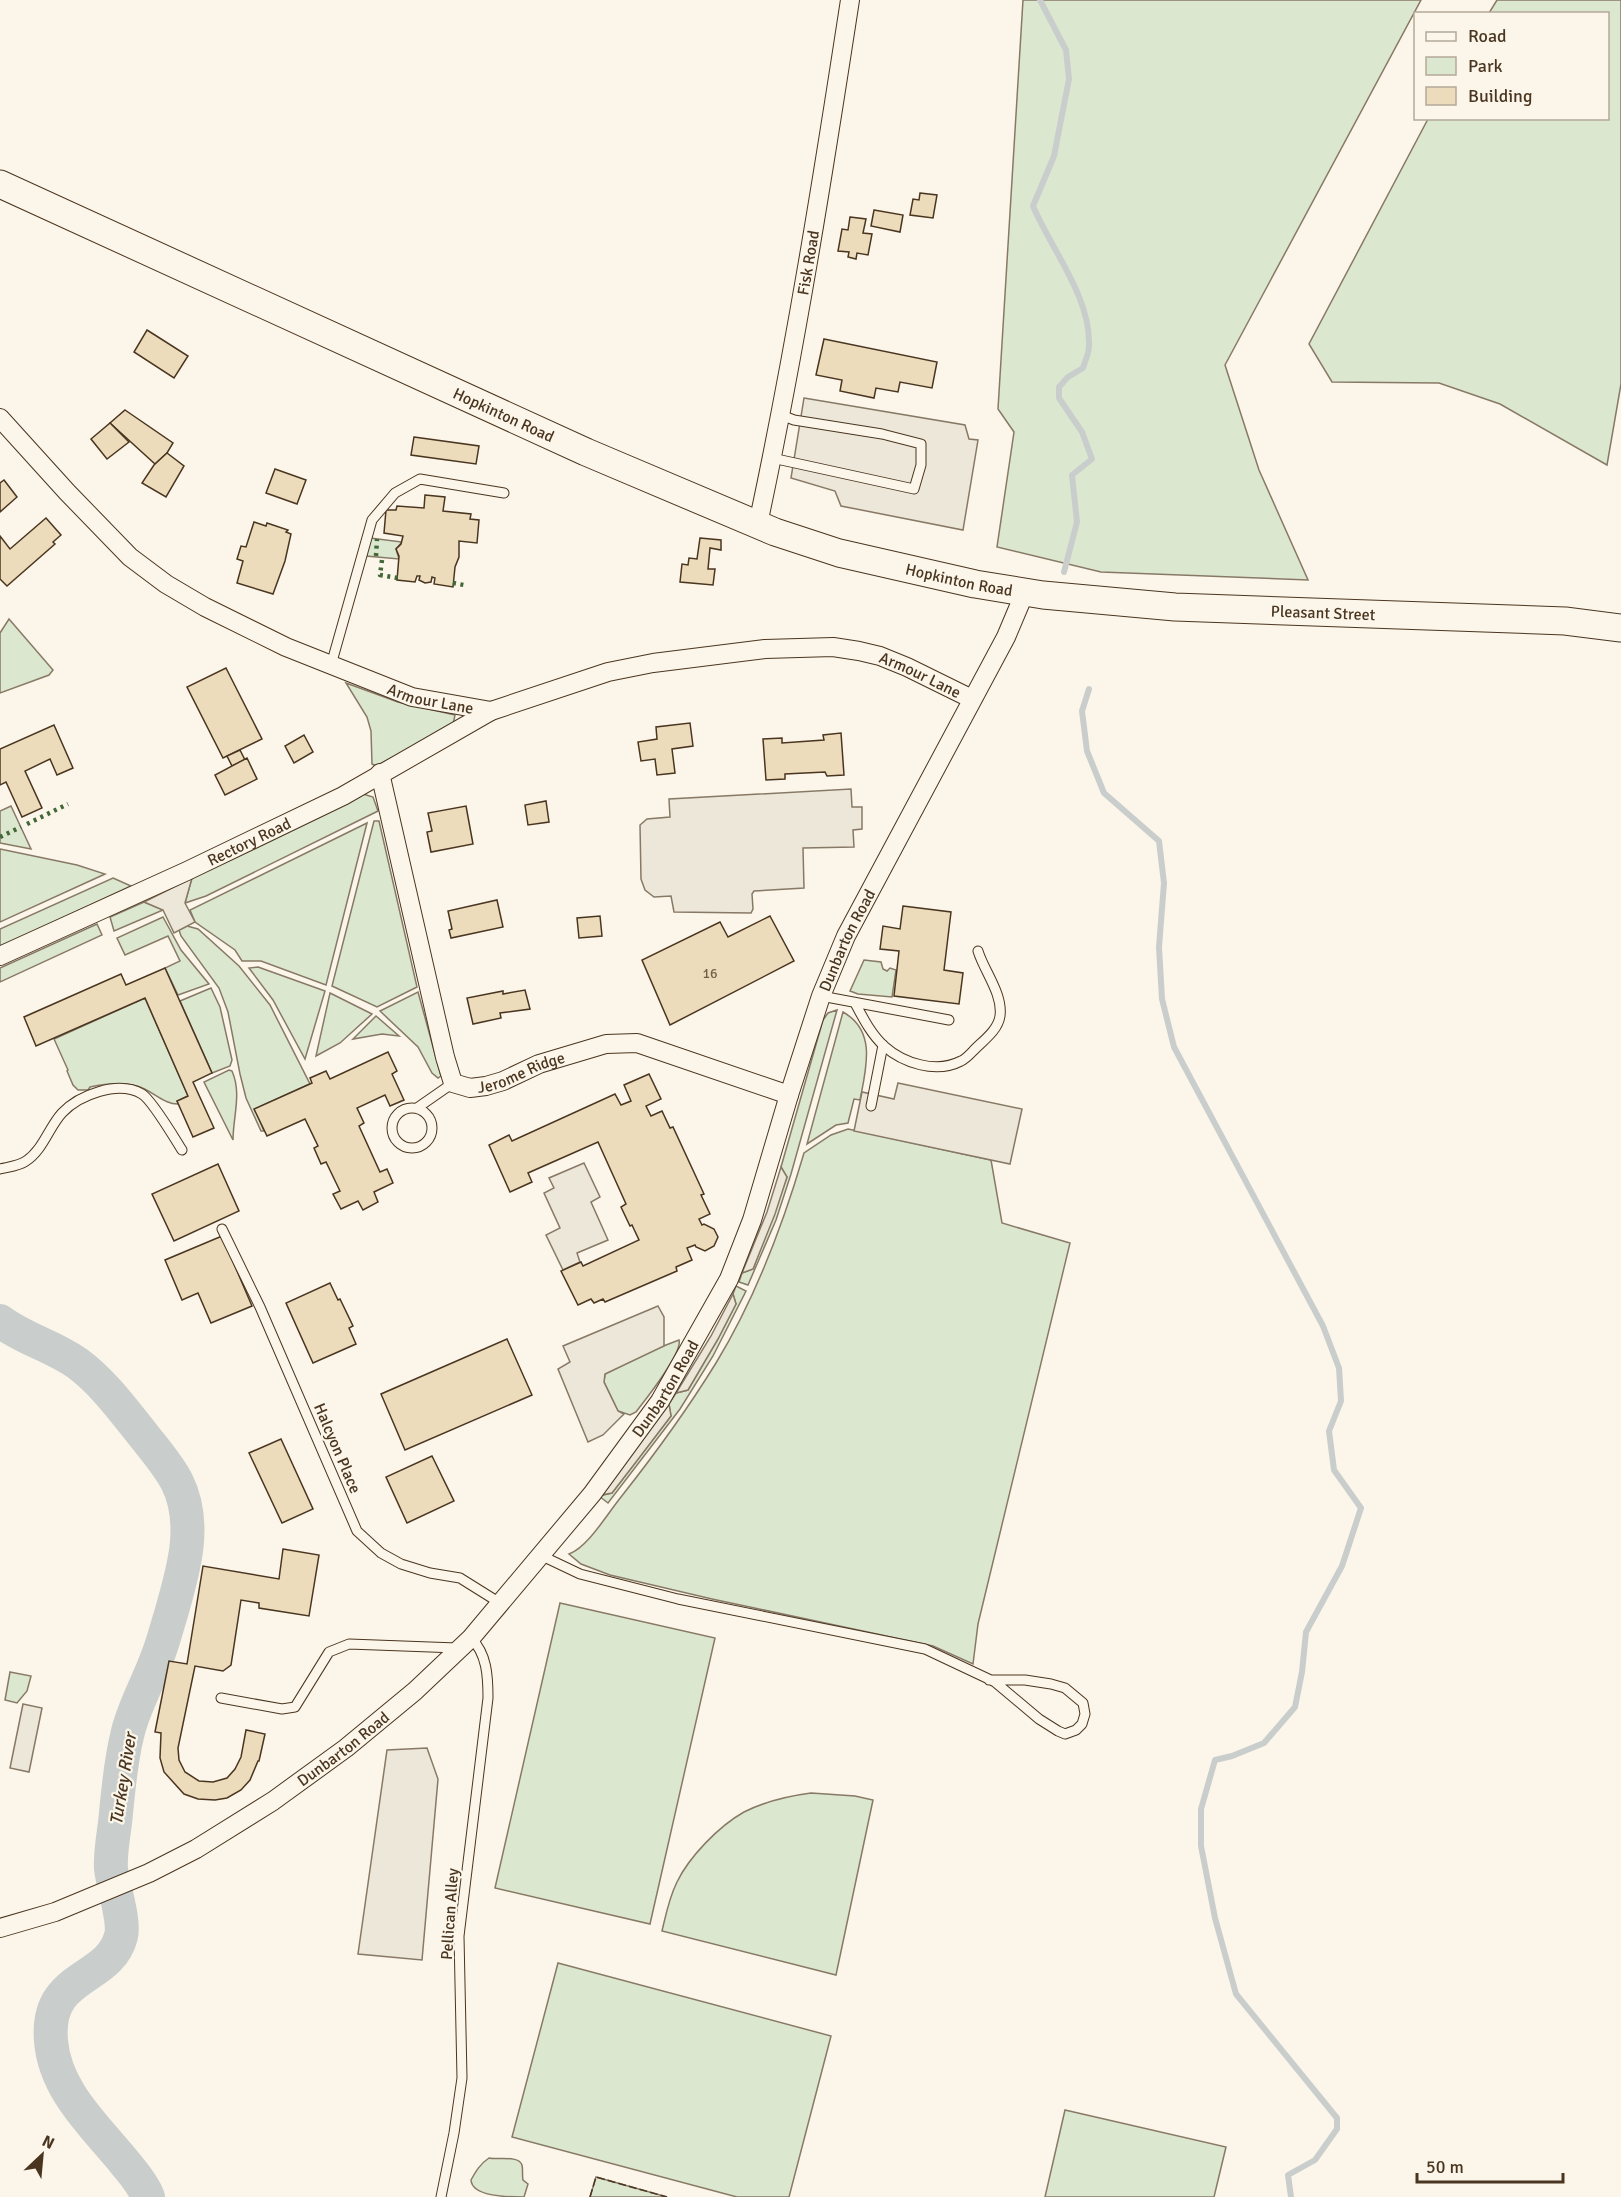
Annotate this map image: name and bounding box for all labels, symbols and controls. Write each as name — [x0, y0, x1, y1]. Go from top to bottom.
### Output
legend — [1414, 12, 1609, 120]
text: Road — [1468, 25, 1507, 47]
text: Park — [1468, 55, 1503, 77]
text: Building — [1468, 85, 1532, 107]
street label: Fisk Road — [793, 229, 824, 297]
street label: Hopkinton Road — [450, 384, 557, 447]
street label: Hopkinton Road — [903, 559, 1014, 601]
street label: Pleasant Street — [1270, 601, 1376, 625]
street label: Armour Lane — [876, 648, 964, 703]
street label: Armour Lane — [384, 679, 475, 719]
street label: Rectory Road — [204, 814, 294, 871]
street label: Dunbarton Road — [815, 886, 880, 995]
house number: 16 — [702, 965, 718, 982]
street label: Jerome Ridge — [476, 1048, 567, 1098]
street label: Dunbarton Road — [628, 1337, 703, 1442]
street label: Halcyon Place — [309, 1400, 365, 1497]
street label: Dunbarton Road — [294, 1707, 394, 1791]
water label: Turkey River — [105, 1729, 141, 1827]
street label: Pellican Alley — [437, 1867, 463, 1961]
north arrow — [12, 2125, 72, 2185]
text: N — [39, 2131, 58, 2154]
scale bar — [1417, 2146, 1562, 2184]
text: 50 m — [1426, 2156, 1464, 2178]

